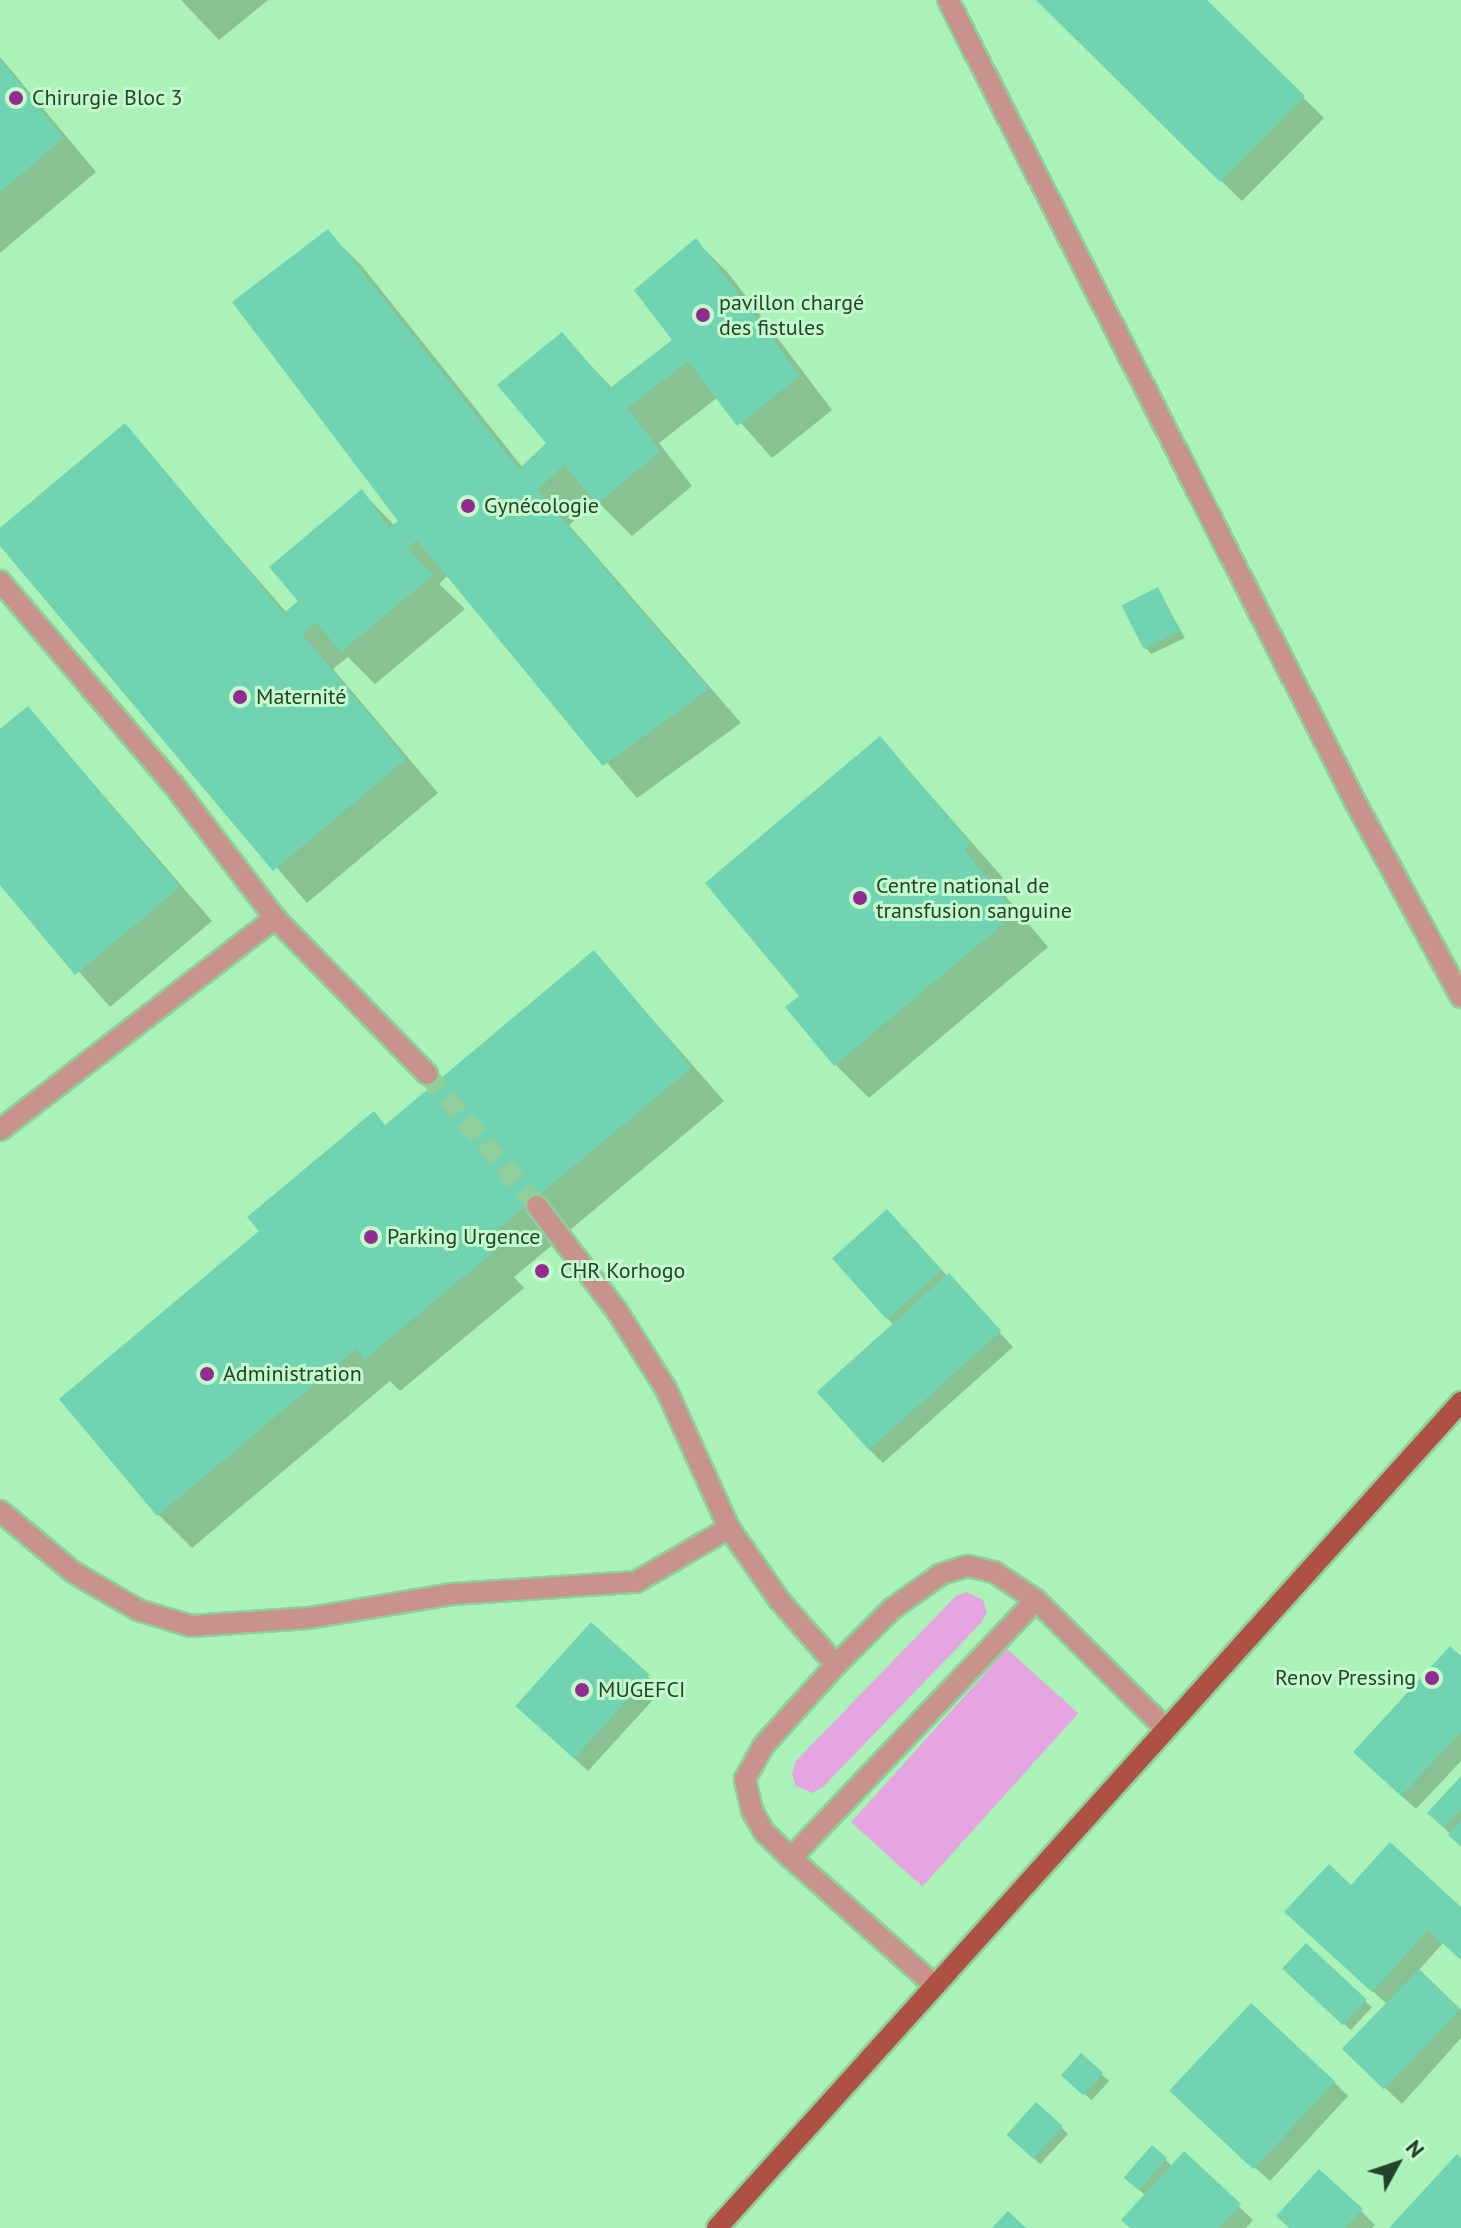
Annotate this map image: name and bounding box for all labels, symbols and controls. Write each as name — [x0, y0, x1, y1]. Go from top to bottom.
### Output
place label: Chirurgie Bloc 3 — [32, 85, 183, 111]
marker: Chirurgie Bloc 3 — [7, 89, 25, 107]
place label: pavillon chargé des fistules — [719, 289, 864, 340]
marker: pavillon chargé des fistules — [694, 306, 712, 324]
place label: Gynécologie — [484, 493, 599, 519]
marker: Gynécologie — [459, 497, 477, 515]
place label: Maternité — [256, 684, 347, 710]
marker: Maternité — [231, 688, 249, 706]
place label: Centre national de transfusion sanguine — [876, 872, 1072, 924]
marker: Centre national de transfusion sanguine — [851, 889, 869, 907]
place label: Parking Urgence — [387, 1224, 541, 1250]
marker: Parking Urgence — [362, 1228, 380, 1246]
place label: CHR Korhogo — [560, 1258, 685, 1284]
marker: CHR Korhogo — [531, 1260, 553, 1282]
place label: Administration — [223, 1361, 362, 1387]
marker: Administration — [198, 1365, 216, 1383]
place label: Renov Pressing — [1274, 1665, 1416, 1691]
marker: Renov Pressing — [1423, 1669, 1441, 1687]
place label: MUGEFCI — [598, 1677, 685, 1703]
marker: MUGEFCI — [573, 1681, 591, 1699]
north arrow — [1357, 2124, 1437, 2204]
text: N — [1400, 2134, 1431, 2163]

